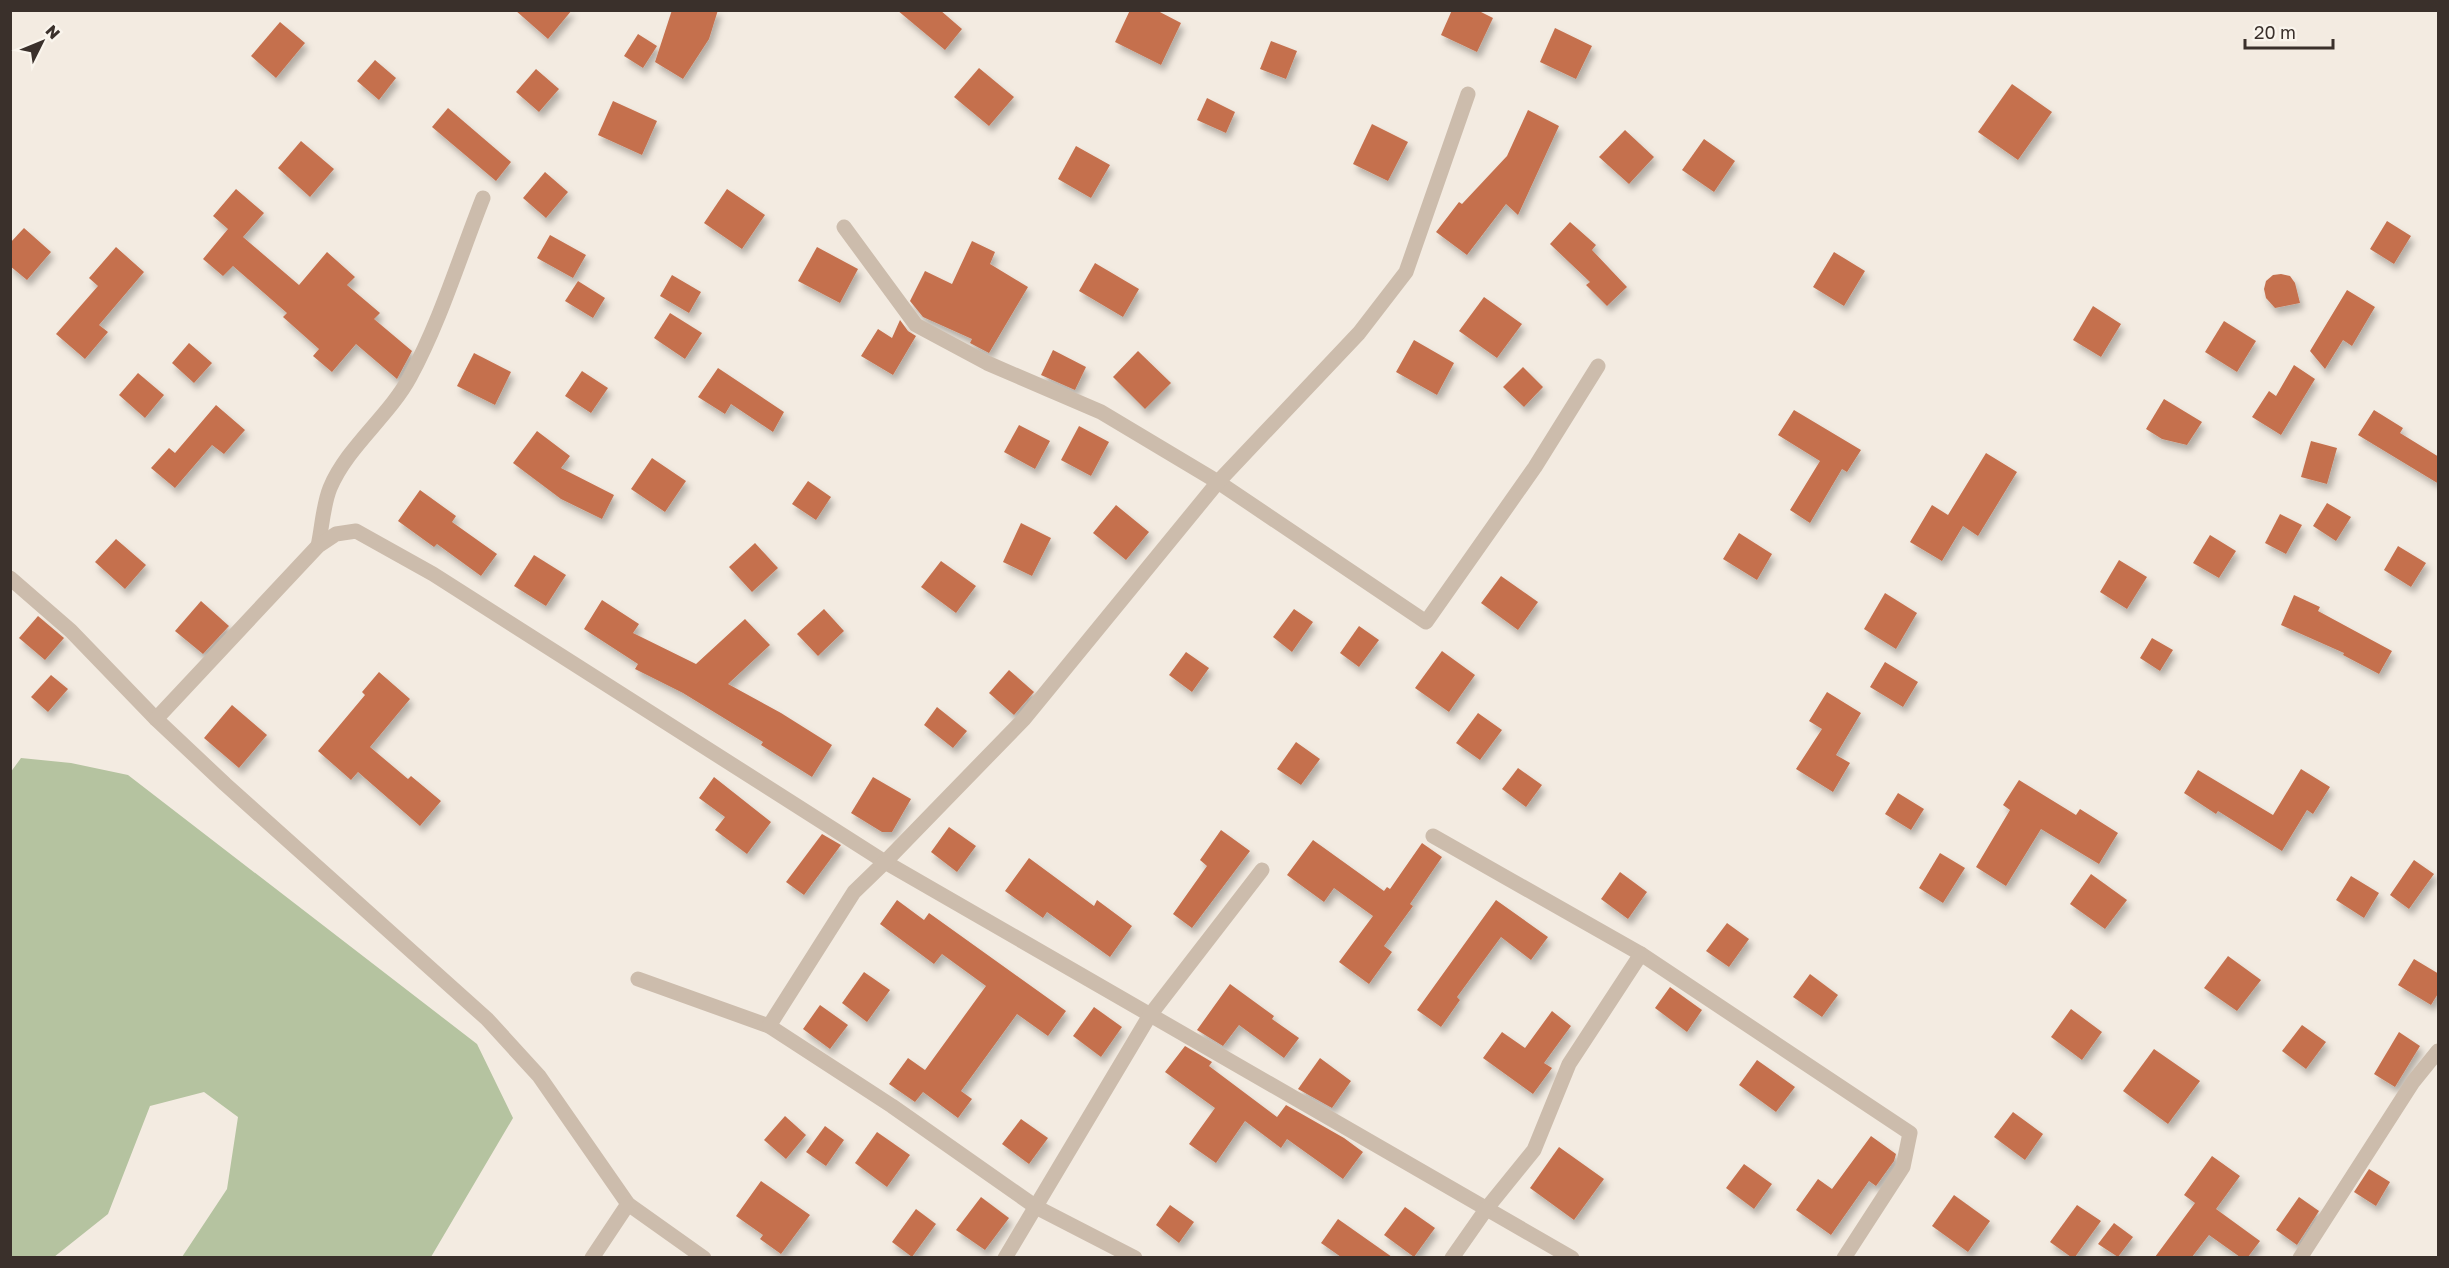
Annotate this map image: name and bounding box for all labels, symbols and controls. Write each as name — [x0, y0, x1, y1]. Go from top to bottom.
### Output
north arrow — [12, 12, 72, 72]
scale bar — [2245, 12, 2334, 50]
text: N — [42, 20, 64, 43]
text: 20 m — [2254, 21, 2296, 43]

